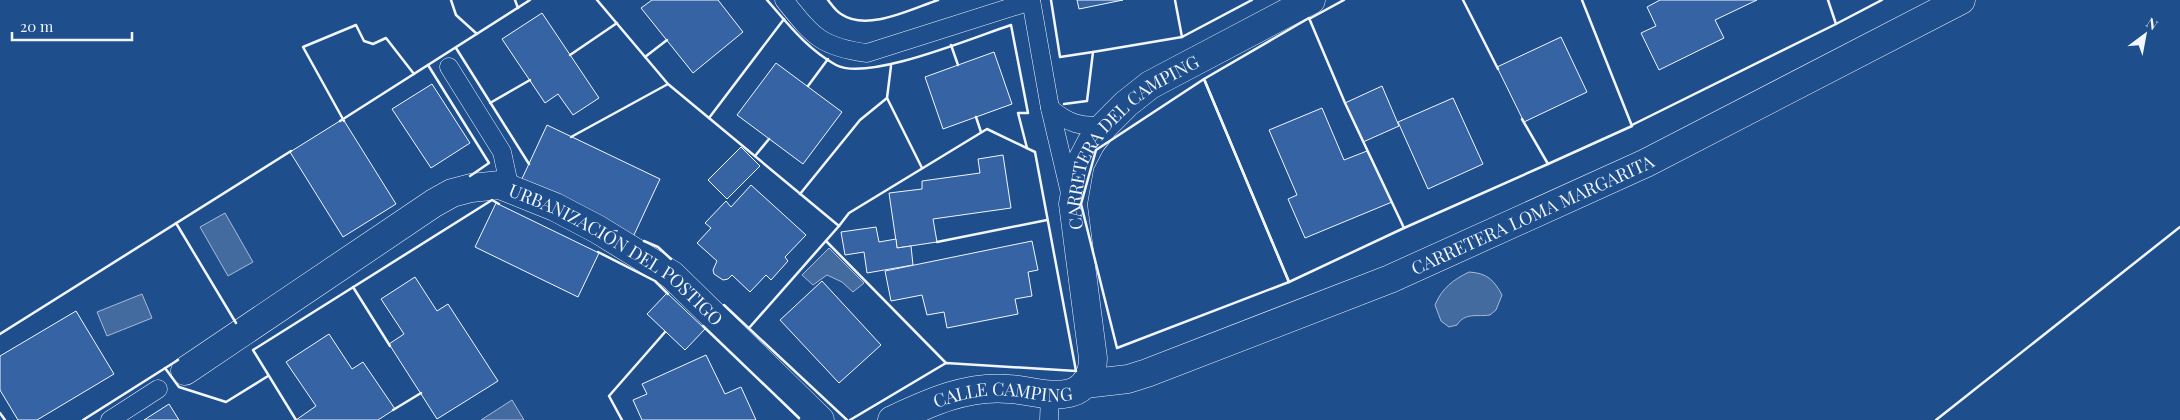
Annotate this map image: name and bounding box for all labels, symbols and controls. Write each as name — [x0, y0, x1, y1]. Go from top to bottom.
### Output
scale bar — [12, 10, 132, 42]
north arrow — [2120, 10, 2170, 60]
text: N — [2143, 13, 2161, 34]
text: 20 m — [20, 16, 54, 36]
street label: CARRETERA DEL CAMPING — [1061, 49, 1203, 231]
street label: CARRETERA LOMA MARGARITA — [1407, 149, 1659, 280]
street label: URBANIZACIÓN DEL POSTIGO — [505, 178, 728, 331]
street label: CALLE CAMPING — [930, 376, 1075, 413]

